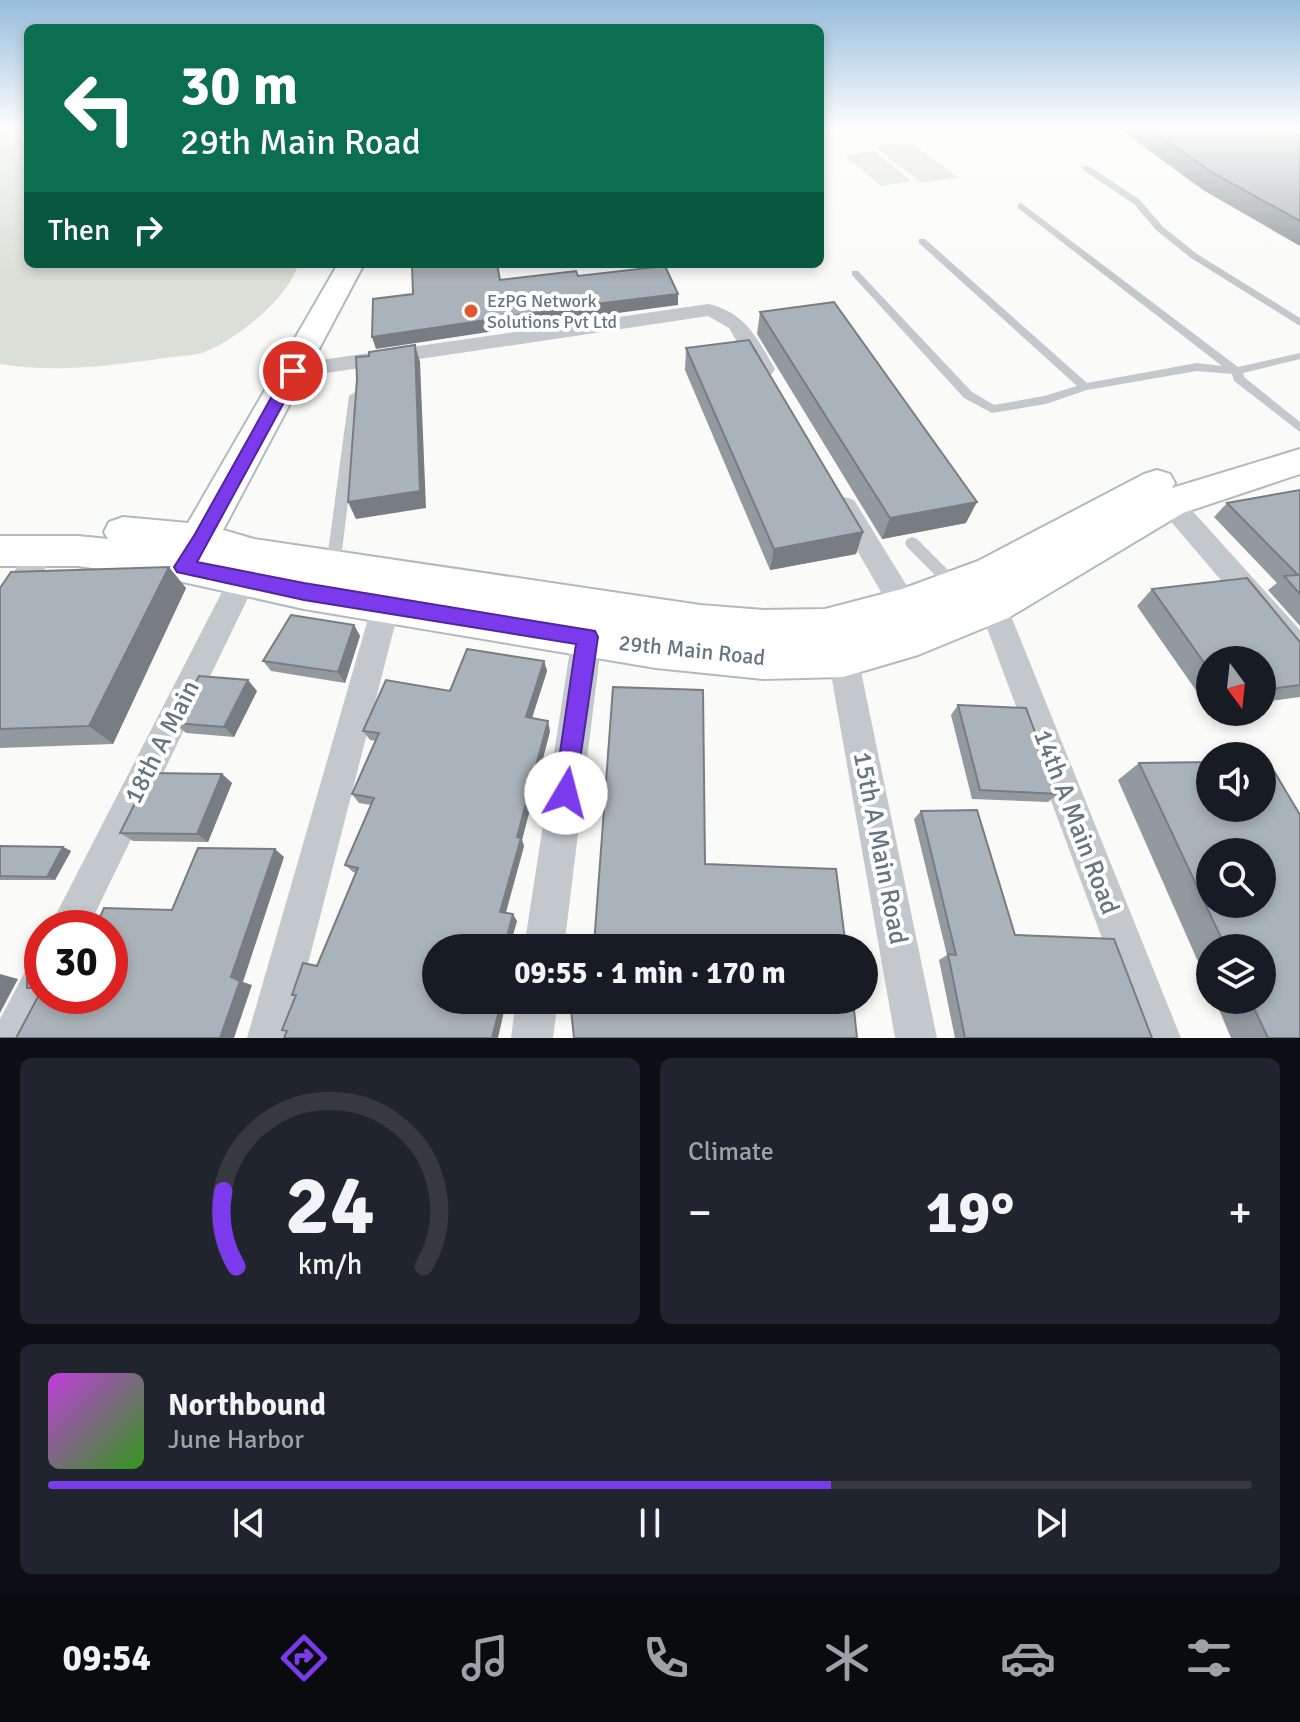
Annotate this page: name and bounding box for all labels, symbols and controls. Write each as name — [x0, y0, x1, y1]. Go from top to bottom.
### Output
text: 30 m — [180, 51, 298, 120]
icon: left — [48, 56, 152, 160]
text: 29th Main Road — [180, 120, 421, 165]
icon: right — [126, 208, 170, 252]
text: Then — [48, 212, 110, 249]
place label: EzPG Network Solutions Pvt Ltd — [487, 290, 617, 333]
marker: EzPG Network Solutions Pvt Ltd — [462, 302, 480, 320]
pin — [259, 337, 327, 405]
icon: arrive — [271, 349, 315, 393]
street label: 29th Main Road — [617, 629, 767, 671]
north arrow — [1196, 646, 1276, 726]
map controls — [1196, 646, 1276, 1014]
street label: 18th A Main — [117, 675, 207, 809]
street label: 14th A Main Road — [1026, 725, 1126, 919]
button: sound — [1196, 742, 1276, 822]
street label: 15th A Main Road — [846, 749, 914, 947]
position arrow — [524, 751, 608, 835]
button: search — [1196, 838, 1276, 918]
speed limit sign: 30 — [24, 910, 128, 1014]
button: layers — [1196, 934, 1276, 1014]
text: 09:55 · 1 min · 170 m — [514, 955, 786, 992]
text: Climate — [688, 1136, 774, 1168]
text: 24 — [285, 1155, 375, 1257]
text: 19° — [926, 1176, 1014, 1250]
text: − — [688, 1186, 712, 1240]
text: + — [1228, 1186, 1252, 1240]
text: km/h — [298, 1247, 362, 1282]
text: Northbound — [168, 1387, 326, 1424]
text: June Harbor — [168, 1424, 304, 1456]
icon: previous — [227, 1501, 271, 1545]
icon: pause — [628, 1501, 672, 1545]
icon: next — [1029, 1501, 1073, 1545]
icon: directions — [276, 1630, 332, 1686]
icon: music — [457, 1630, 513, 1686]
icon: phone — [638, 1630, 694, 1686]
icon: climate — [819, 1630, 875, 1686]
icon: car — [1000, 1630, 1056, 1686]
icon: filters — [1181, 1630, 1237, 1686]
text: 09:54 — [63, 1636, 151, 1681]

